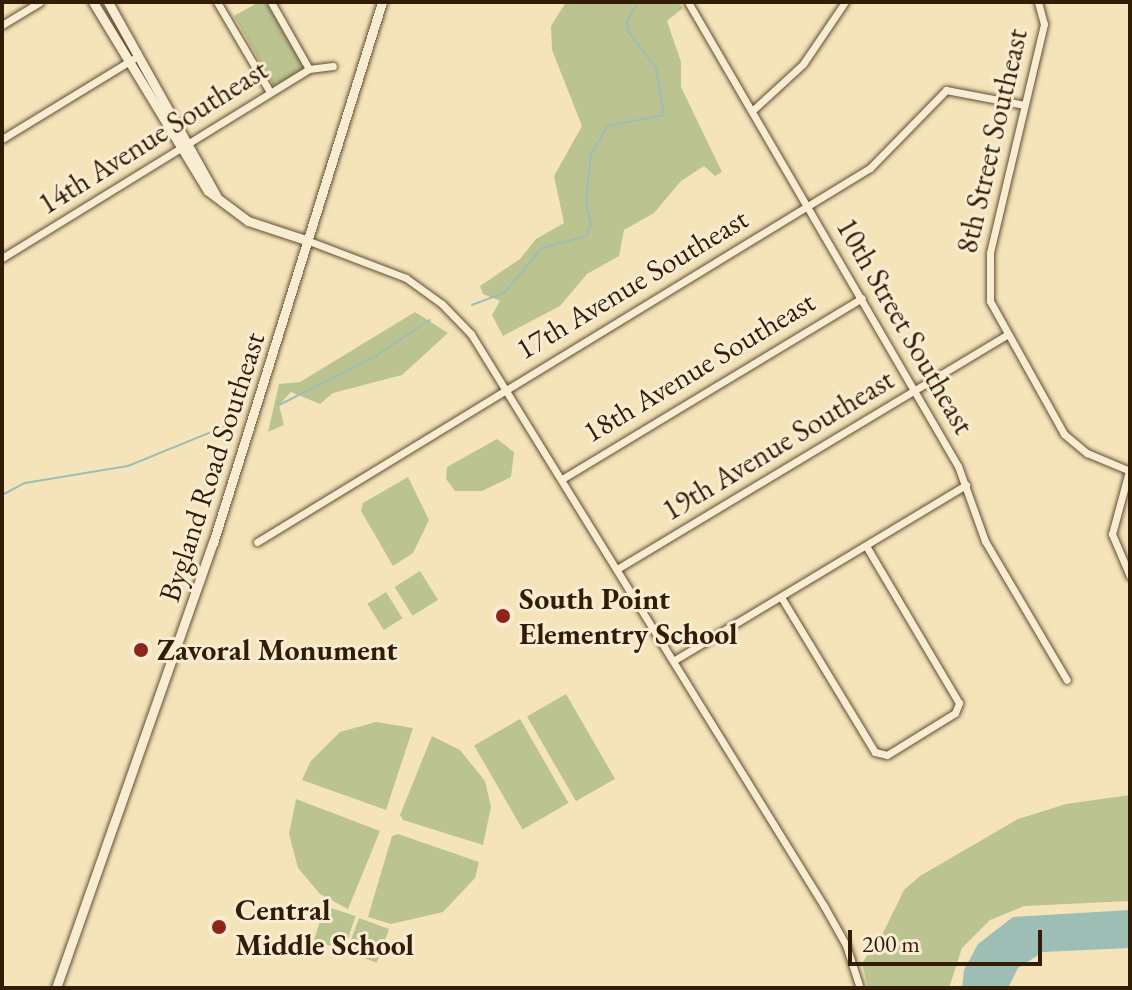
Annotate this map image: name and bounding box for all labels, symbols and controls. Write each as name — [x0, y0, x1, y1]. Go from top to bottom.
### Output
street label: 8th Street Southeast — [949, 25, 1035, 257]
street label: 14th Avenue Southeast — [32, 52, 274, 222]
street label: 17th Avenue Southeast — [510, 201, 754, 367]
street label: 10th Street Southeast — [828, 211, 982, 441]
street label: 18th Avenue Southeast — [577, 284, 821, 450]
street label: Bygland Road Southeast — [151, 328, 273, 606]
street label: 19th Avenue Southeast — [656, 362, 900, 528]
place label: South Point Elementry School — [519, 581, 738, 652]
marker: South Point Elementry School — [494, 607, 512, 625]
place label: Zavoral Monument — [157, 632, 398, 668]
marker: Zavoral Monument — [132, 641, 150, 659]
place label: Central Middle School — [235, 892, 414, 962]
scale bar — [852, 914, 1046, 964]
marker: Central Middle School — [210, 918, 228, 936]
text: 200 m — [862, 928, 920, 959]

